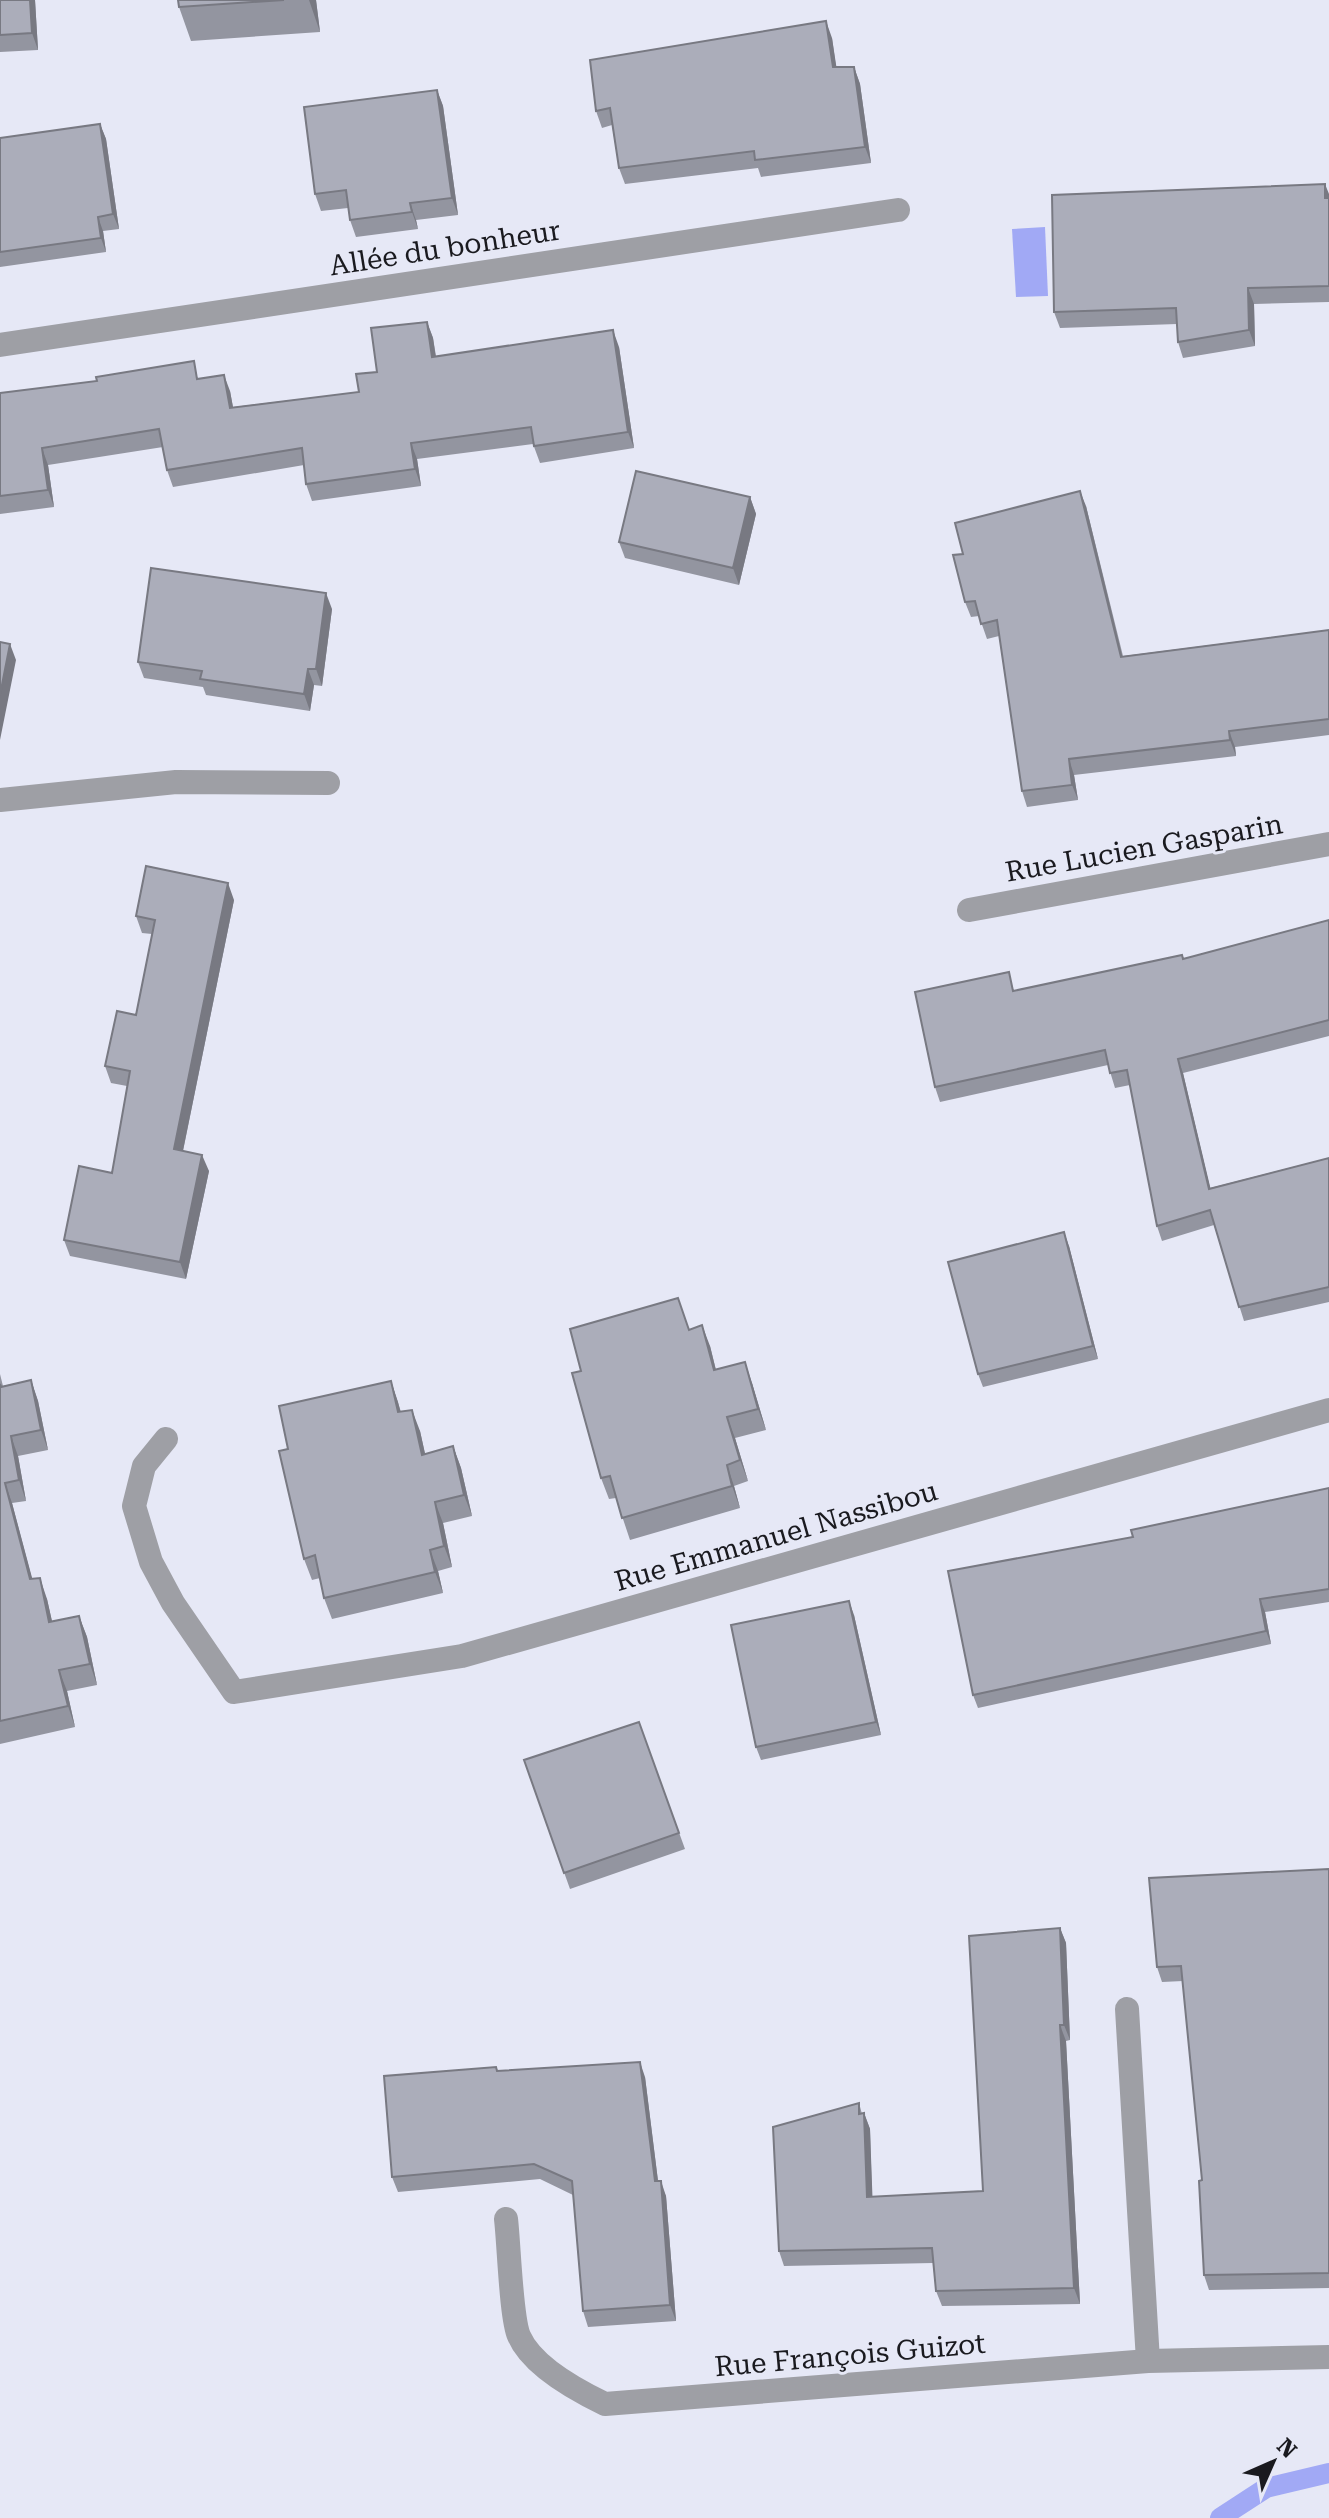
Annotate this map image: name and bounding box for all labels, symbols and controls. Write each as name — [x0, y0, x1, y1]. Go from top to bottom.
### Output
street label: Allée du bonheur — [327, 213, 563, 283]
street label: Rue Lucien Gasparin — [1003, 807, 1285, 889]
street label: Rue Emmanuel Nassibou — [611, 1474, 941, 1598]
street label: Rue François Guizot — [713, 2327, 987, 2383]
north arrow — [1233, 2422, 1313, 2502]
text: N — [1272, 2433, 1302, 2463]

